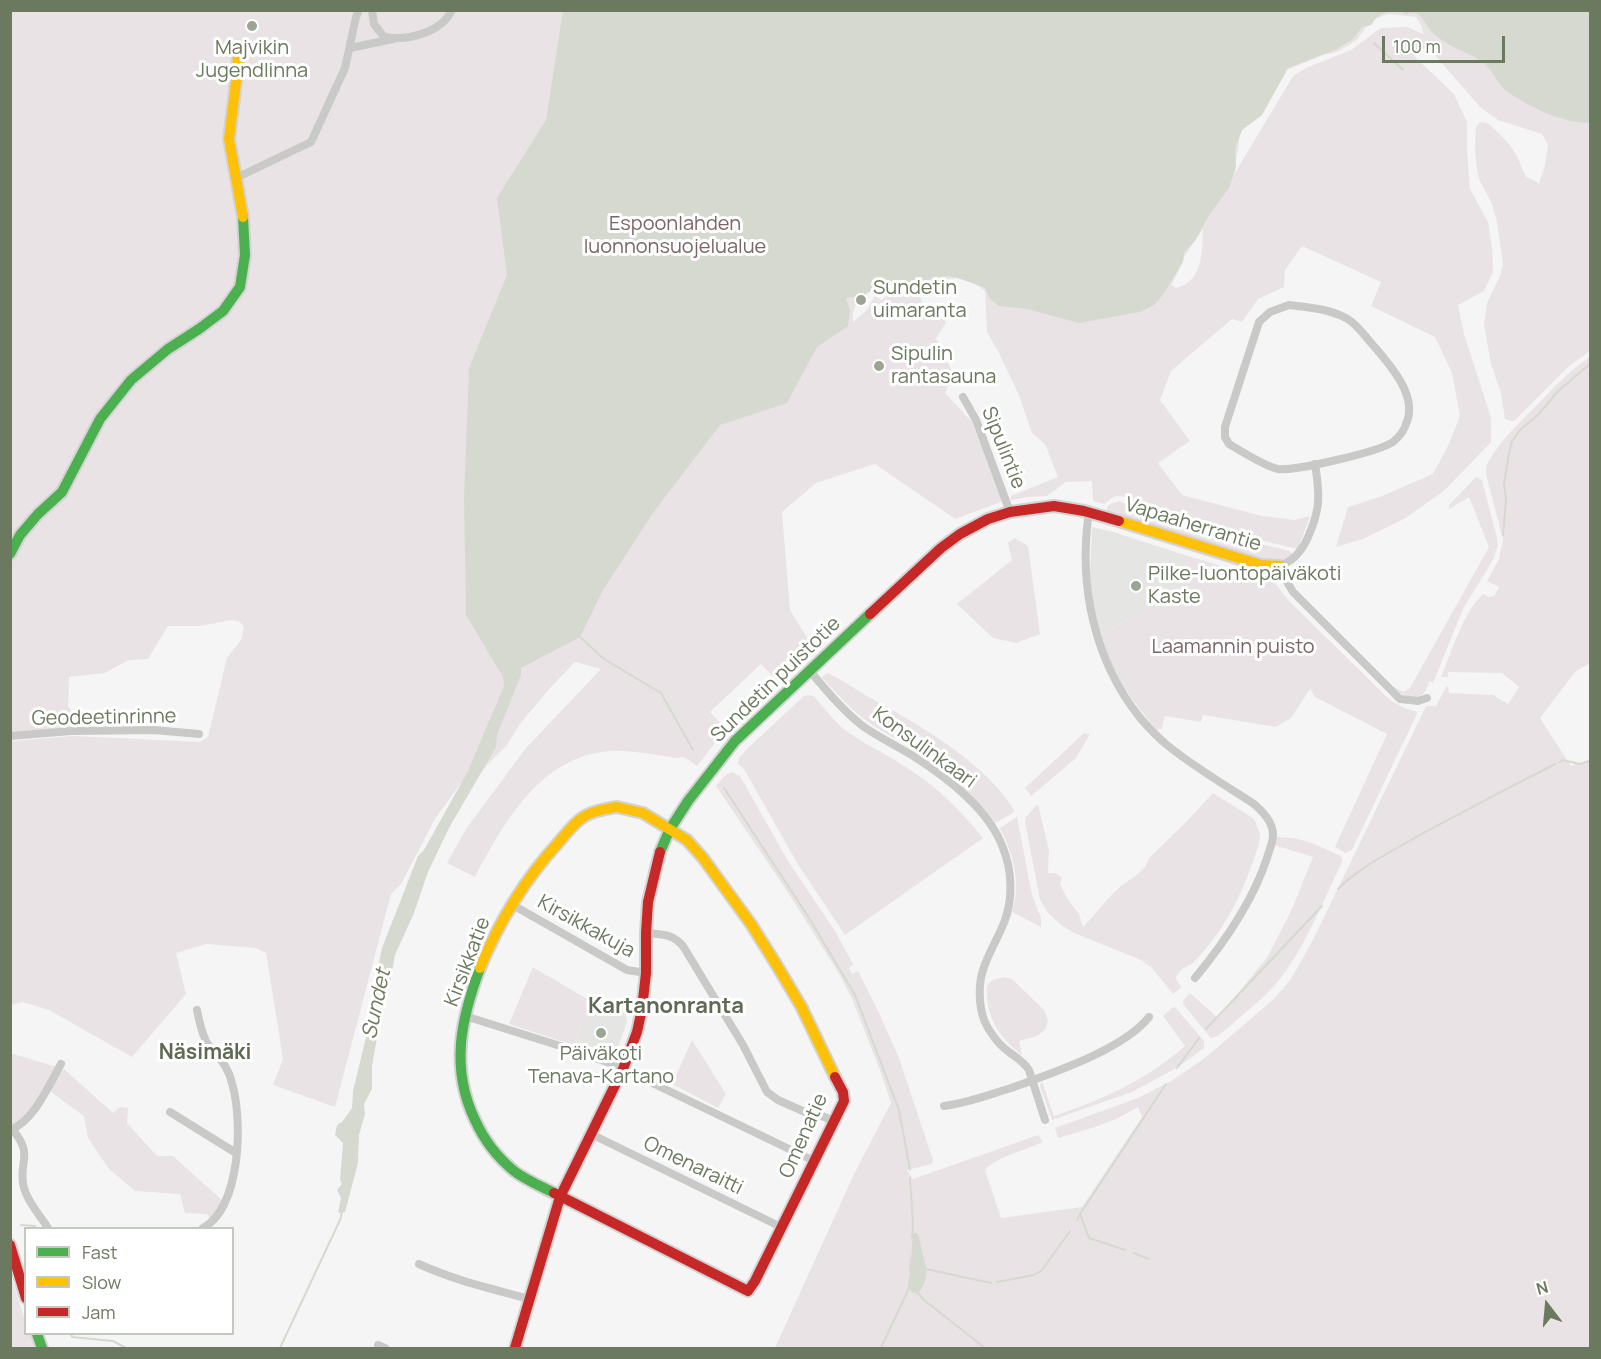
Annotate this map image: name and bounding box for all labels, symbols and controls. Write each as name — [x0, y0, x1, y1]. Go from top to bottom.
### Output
marker: Majvikin Jugendlinna — [245, 19, 259, 33]
scale bar — [1385, 24, 1508, 62]
text: 100 m — [1393, 34, 1441, 58]
place label: Majvikin Jugendlinna — [196, 36, 308, 83]
park label: Espoonlahden luonnonsuojelualue — [584, 212, 766, 259]
place label: Sundetin uimaranta — [873, 276, 967, 323]
marker: Sundetin uimaranta — [854, 293, 868, 307]
place label: Sipulin rantasauna — [891, 342, 996, 389]
marker: Sipulin rantasauna — [872, 359, 886, 373]
street label: Sipulintie — [976, 403, 1030, 493]
street label: Vapaaherrantie — [1122, 493, 1264, 557]
place label: Pilke-luontopäiväkoti Kaste — [1148, 562, 1341, 609]
marker: Pilke-luontopäiväkoti Kaste — [1129, 579, 1143, 593]
street label: Sundetin puistotie — [706, 612, 846, 748]
park label: Laamannin puisto — [1151, 635, 1315, 659]
street label: Konsulinkaari — [867, 702, 981, 794]
street label: Geodeetinrinne — [31, 705, 177, 731]
street label: Kirsikkakuja — [533, 890, 639, 964]
street label: Kirsikkatie — [440, 914, 496, 1010]
water label: Sundet — [357, 967, 397, 1041]
district label: Kartanonranta — [588, 994, 744, 1020]
marker: Päiväkoti Tenava-Kartano — [594, 1026, 608, 1040]
district label: Näsimäki — [159, 1040, 251, 1066]
place label: Päiväkoti Tenava-Kartano — [528, 1042, 674, 1089]
street label: Omenatie — [775, 1090, 833, 1182]
street label: Omenaraitti — [639, 1132, 747, 1200]
legend — [24, 1227, 234, 1335]
text: Fast — [82, 1240, 117, 1264]
text: Slow — [82, 1270, 121, 1294]
north arrow — [1517, 1275, 1577, 1335]
text: N — [1533, 1276, 1551, 1300]
text: Jam — [82, 1300, 116, 1324]

